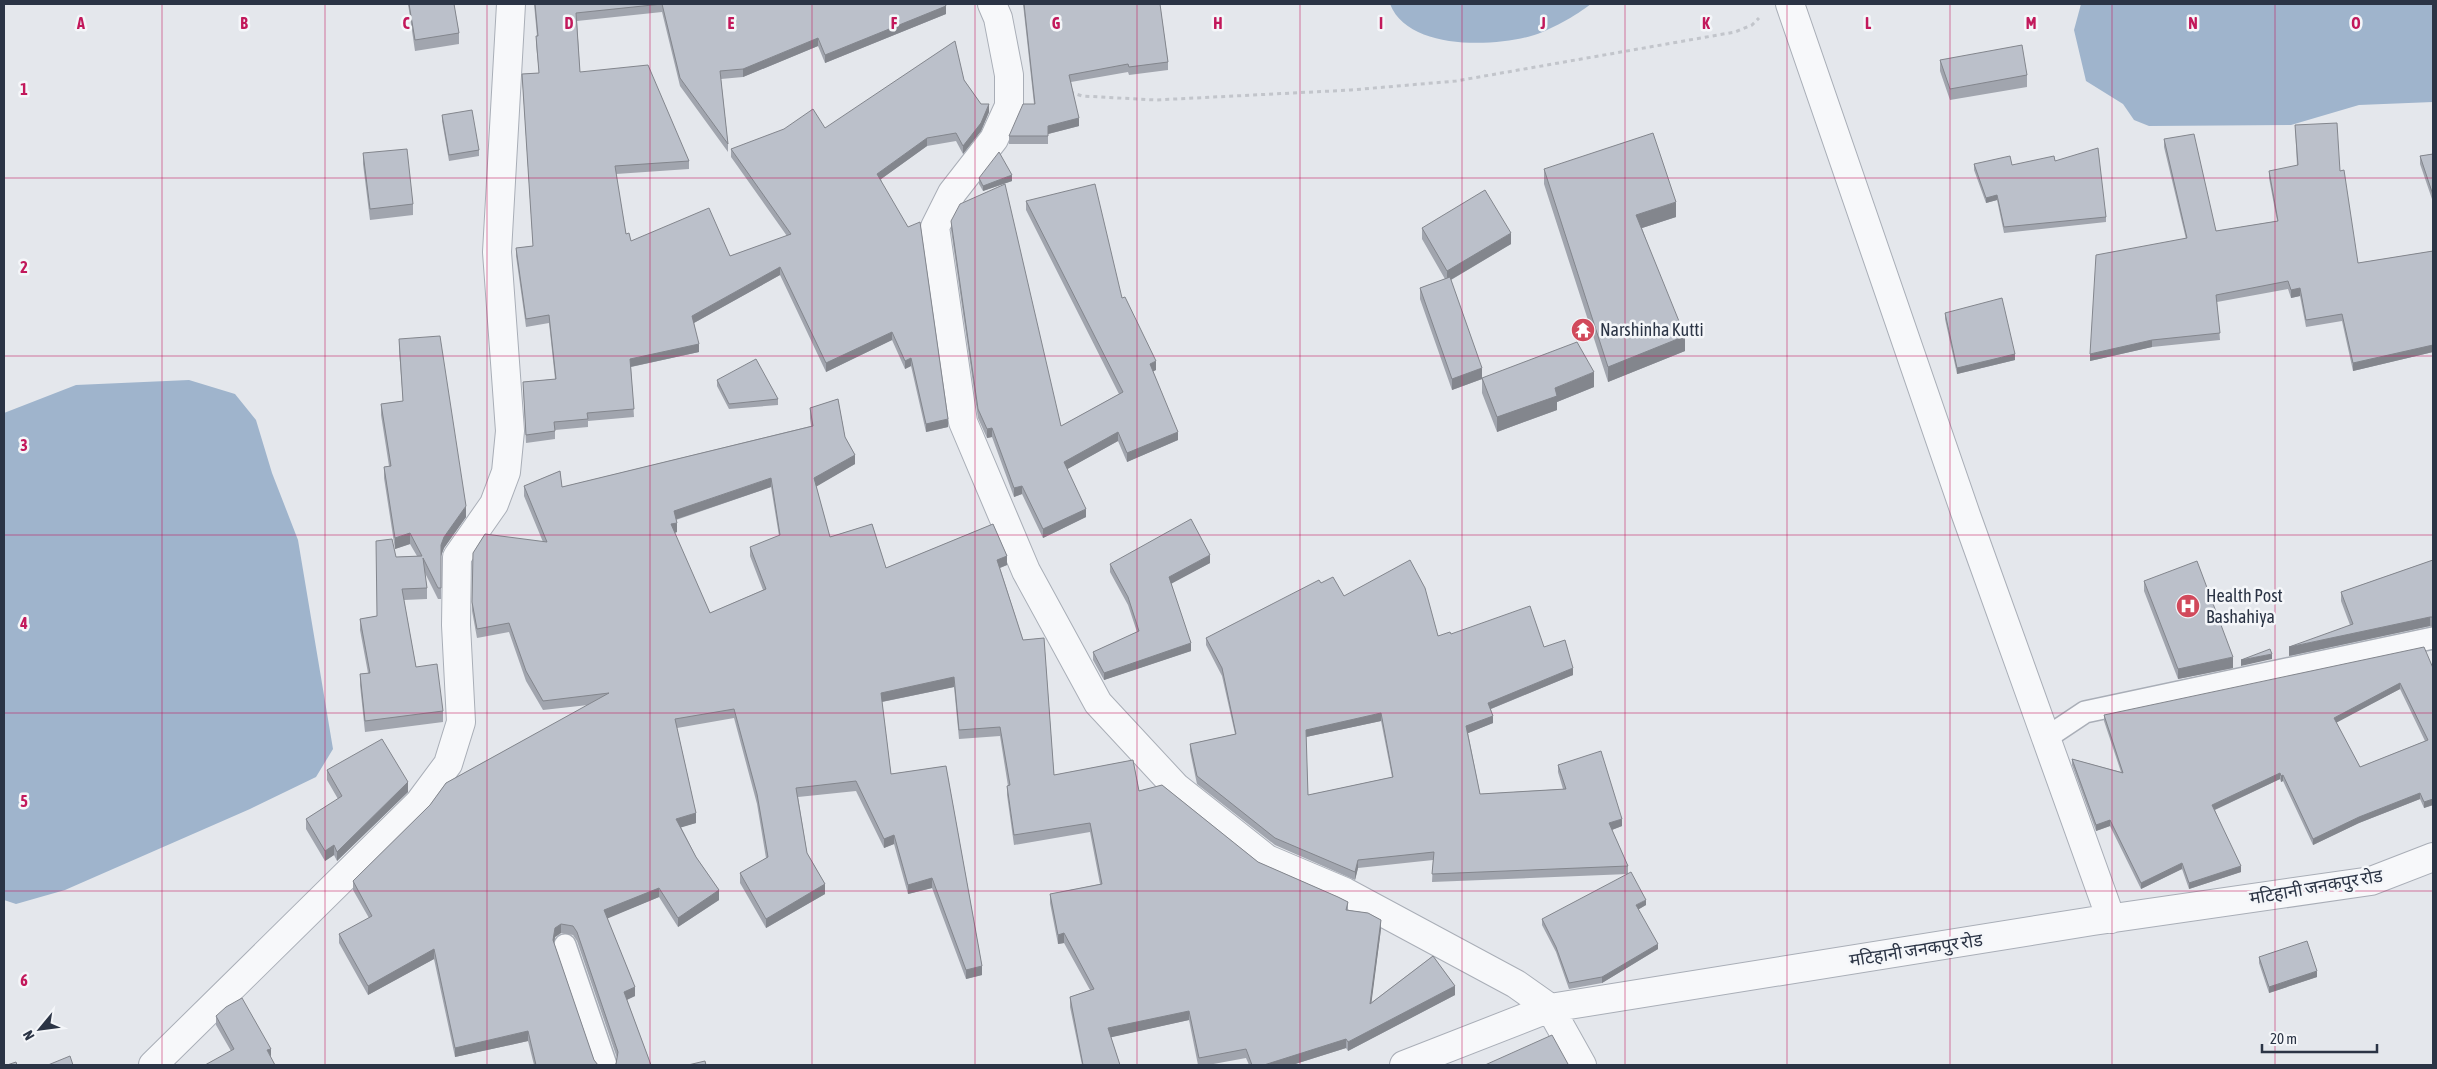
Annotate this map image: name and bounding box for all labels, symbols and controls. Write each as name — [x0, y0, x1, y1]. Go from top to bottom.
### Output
text: A — [76, 14, 85, 32]
text: B — [240, 14, 248, 32]
text: C — [402, 14, 410, 32]
text: D — [565, 14, 574, 32]
text: E — [728, 14, 735, 32]
text: F — [891, 14, 898, 32]
text: G — [1052, 14, 1061, 32]
text: H — [1213, 14, 1223, 32]
text: I — [1379, 14, 1383, 32]
text: J — [1539, 14, 1546, 32]
text: K — [1702, 14, 1710, 32]
text: L — [1865, 14, 1872, 32]
text: M — [2026, 14, 2036, 32]
text: N — [2188, 14, 2198, 32]
text: O — [2351, 14, 2361, 32]
text: 1 — [20, 80, 28, 98]
text: 2 — [20, 258, 28, 276]
temple icon: Narshinha Kutti — [1570, 317, 1596, 343]
place label: Narshinha Kutti — [1600, 319, 1704, 340]
text: 3 — [20, 436, 28, 454]
place label: Health Post Bashahiya — [2206, 585, 2283, 627]
hospital icon: Health Post Bashahiya — [2175, 593, 2201, 619]
text: 4 — [19, 614, 28, 632]
text: 5 — [20, 792, 28, 810]
street label: मटिहानी जनकपुर रोड — [2248, 864, 2385, 911]
street label: मटिहानी जनकपुर रोड — [1848, 929, 1985, 972]
text: 6 — [20, 971, 28, 989]
north arrow — [15, 1004, 65, 1054]
scale bar — [2262, 1022, 2377, 1054]
text: N — [20, 1028, 38, 1043]
text: 20 m — [2270, 1030, 2297, 1047]

